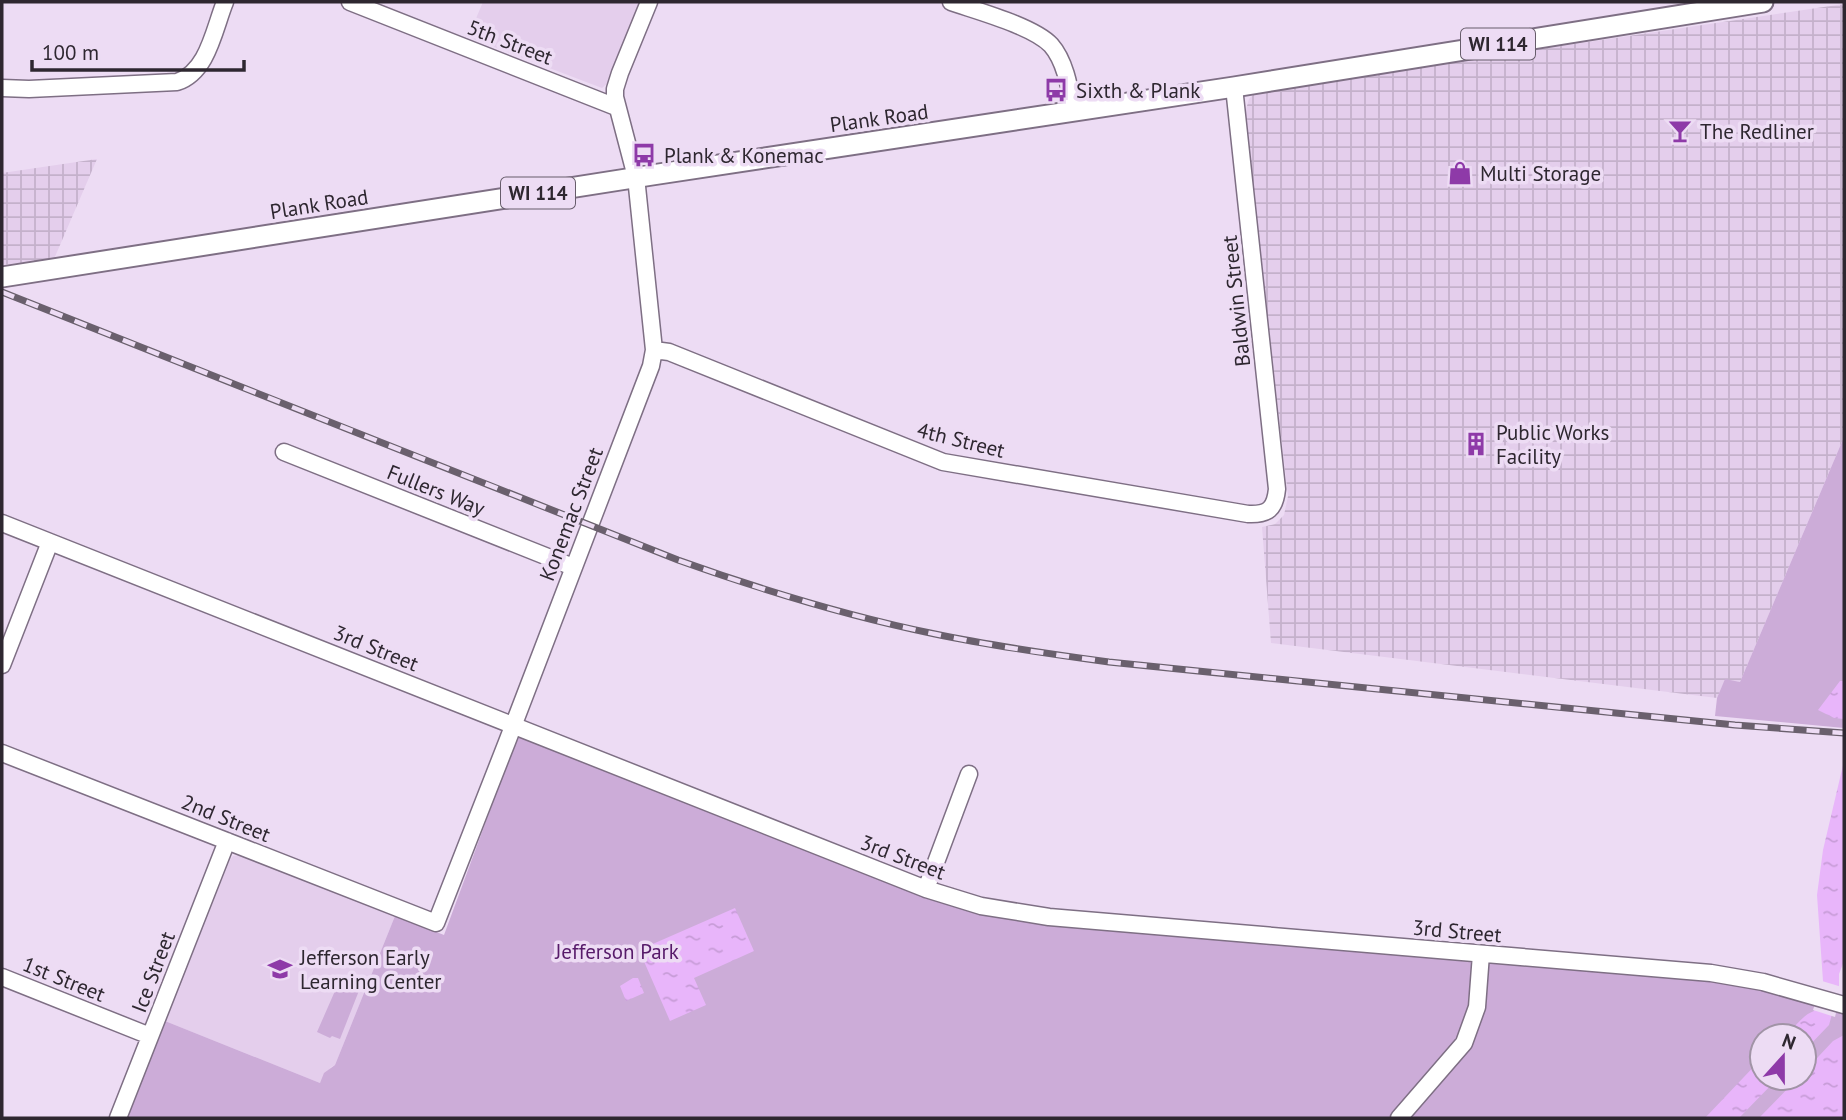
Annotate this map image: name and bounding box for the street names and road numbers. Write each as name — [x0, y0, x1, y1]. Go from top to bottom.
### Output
street label: 5th Street — [463, 13, 557, 71]
road number: WI 114 — [1461, 28, 1535, 60]
street label: Plank Road — [828, 98, 930, 138]
road number: WI 114 — [501, 178, 575, 209]
street label: Plank Road — [268, 183, 370, 225]
street label: Baldwin Street — [1216, 234, 1256, 368]
street label: 4th Street — [914, 416, 1008, 464]
street label: Konemac Street — [533, 443, 609, 585]
street label: Fullers Way — [383, 458, 489, 522]
street label: 3rd Street — [330, 619, 422, 677]
street label: 2nd Street — [178, 788, 274, 848]
street label: 3rd Street — [857, 828, 949, 886]
street label: 3rd Street — [1411, 914, 1503, 948]
street label: Ice Street — [125, 927, 181, 1017]
street label: 1st Street — [19, 950, 109, 1008]

